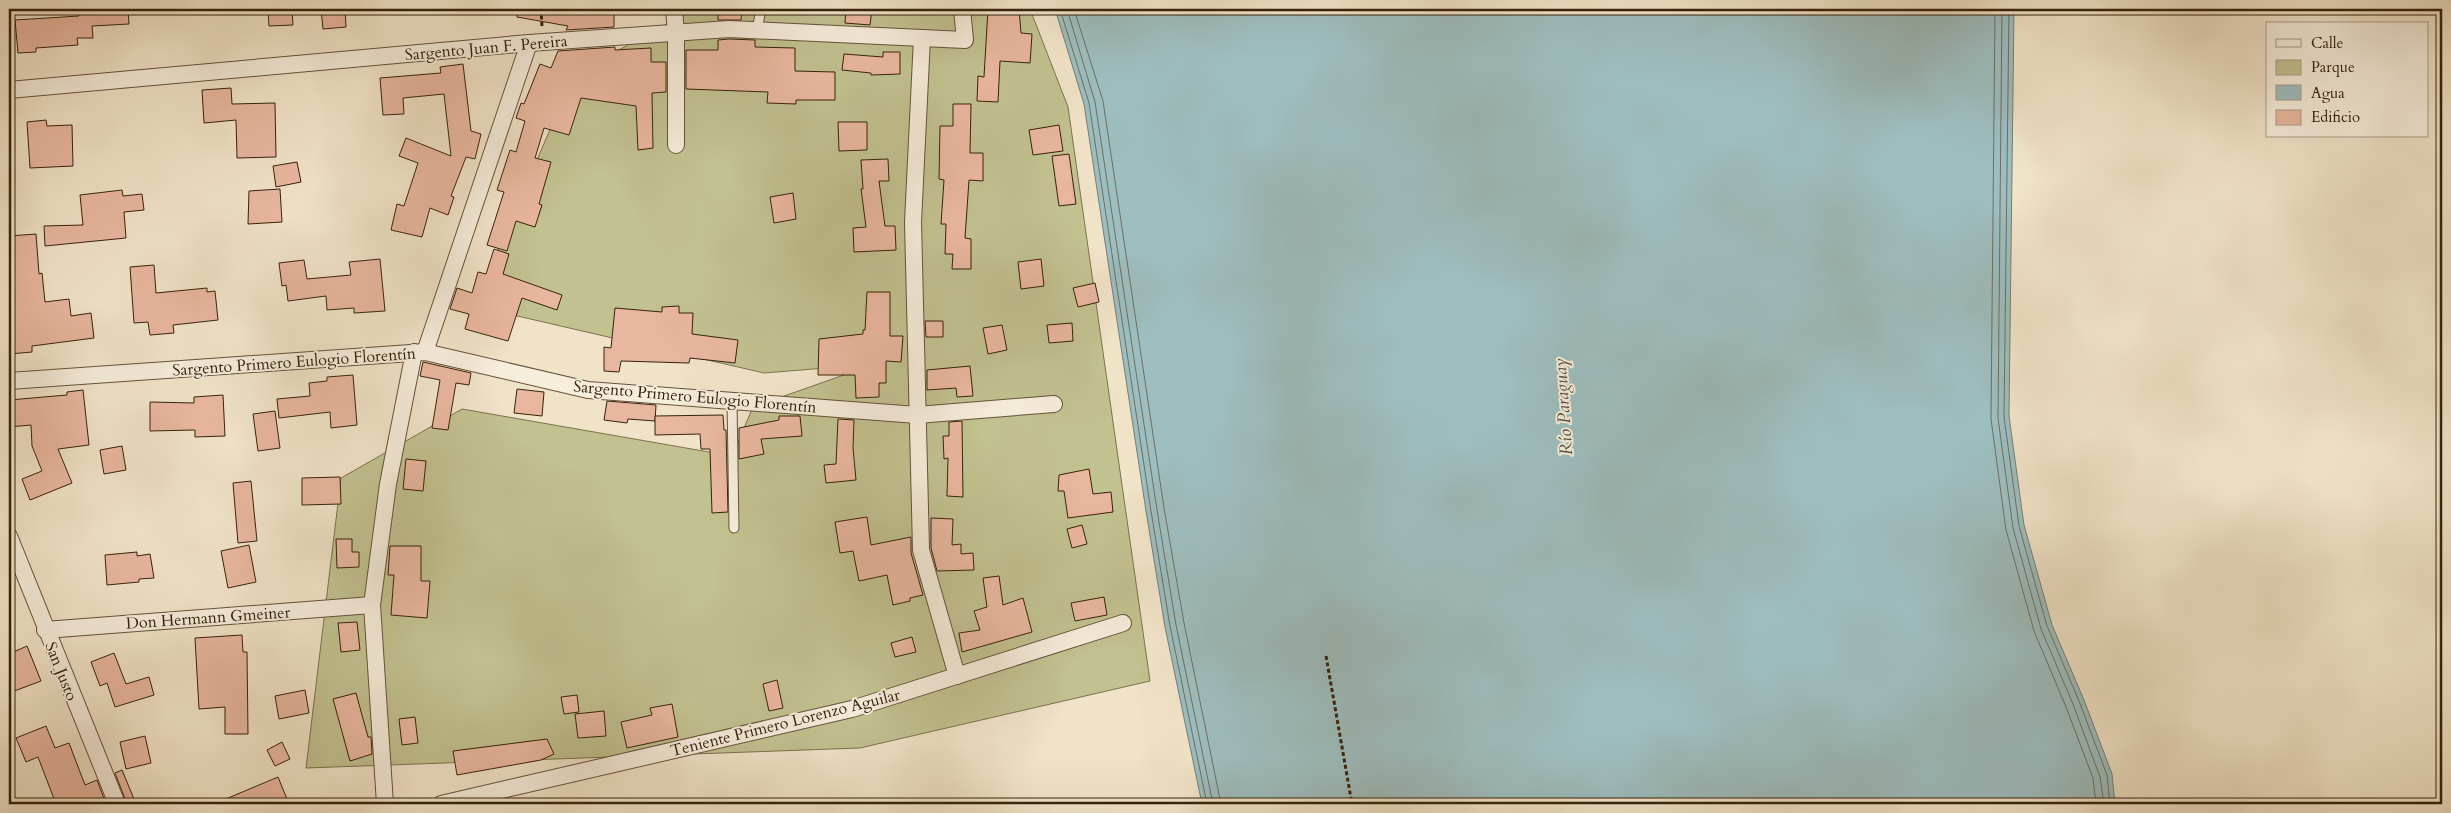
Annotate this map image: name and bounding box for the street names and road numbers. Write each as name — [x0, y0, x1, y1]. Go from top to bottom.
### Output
street label: Sargento Juan F. Pereira — [404, 30, 568, 66]
street label: Sargento Primero Eulogio Florentín — [172, 343, 417, 381]
street label: Sargento Primero Eulogio Florentín — [572, 375, 817, 419]
street label: Don Hermann Gmeiner — [125, 601, 291, 635]
street label: San Justo — [39, 639, 83, 704]
street label: Teniente Primero Lorenzo Aguilar — [668, 684, 903, 762]

